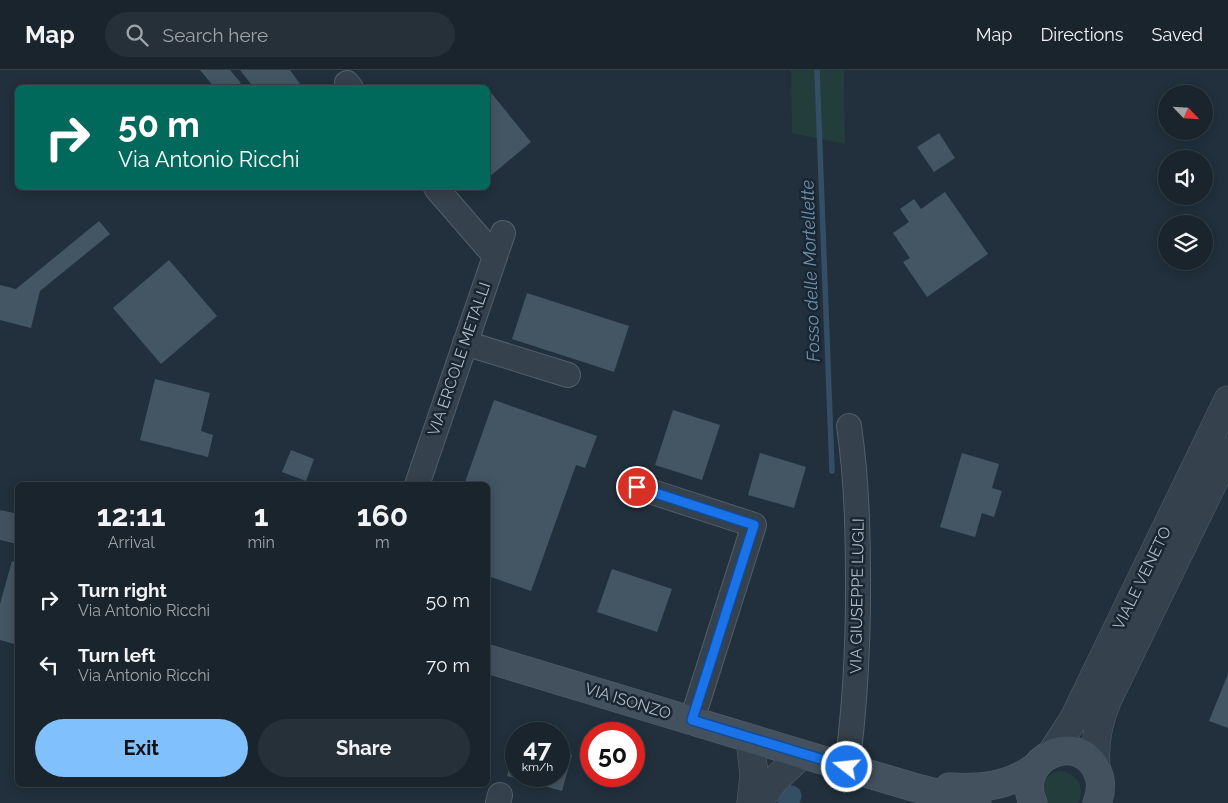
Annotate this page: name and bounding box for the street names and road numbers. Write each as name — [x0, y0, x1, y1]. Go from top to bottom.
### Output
street label: VIA ERCOLE METALLI — [424, 280, 494, 438]
street label: VIA GIUSEPPE LUGLI — [846, 518, 868, 674]
street label: VIALE VENETO — [1109, 523, 1175, 633]
street label: VIA ISONZO — [583, 679, 673, 723]

